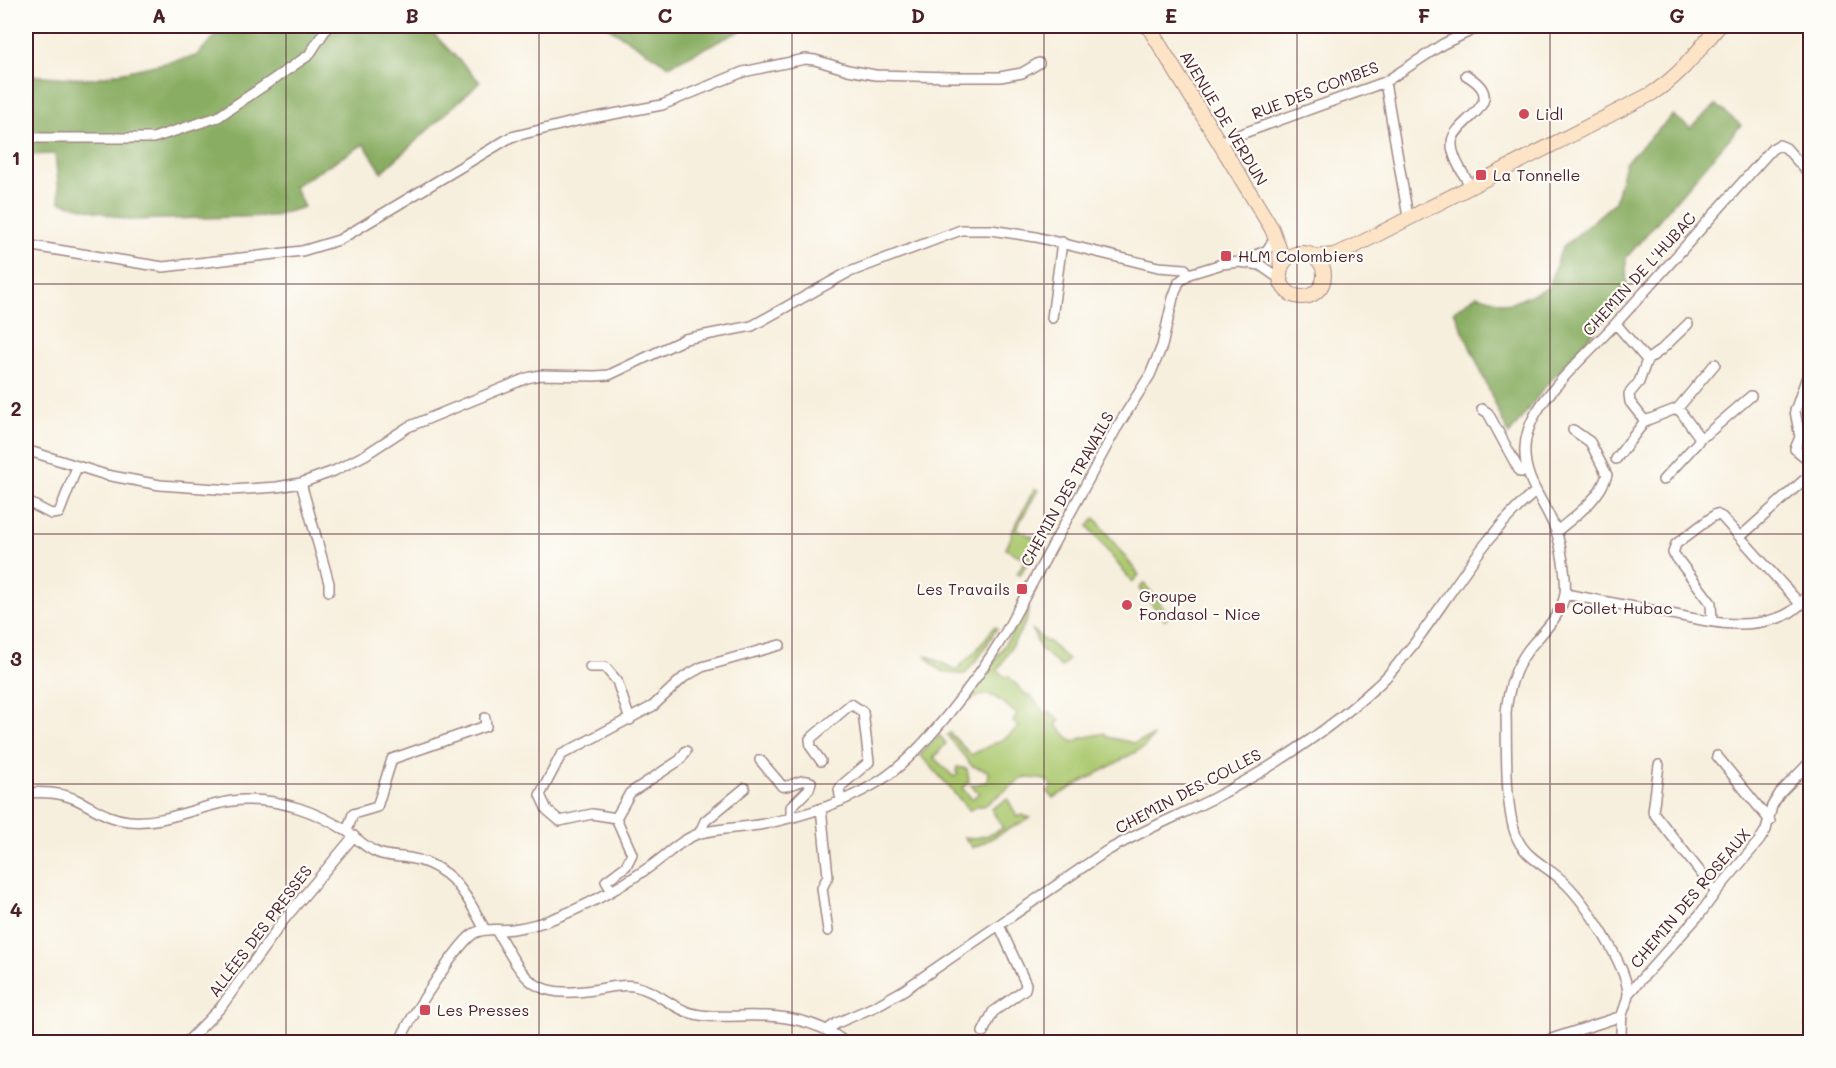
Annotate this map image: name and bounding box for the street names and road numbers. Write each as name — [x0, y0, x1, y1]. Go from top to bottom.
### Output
street label: AVENUE DE VERDUN — [1176, 47, 1273, 189]
street label: RUE DES COMBES — [1248, 56, 1381, 123]
street label: CHEMIN DE L'HUBAC — [1577, 207, 1700, 340]
street label: CHEMIN DES TRAVAILS — [1015, 407, 1118, 570]
street label: CHEMIN DES COLLES — [1111, 743, 1264, 838]
street label: CHEMIN DES ROSEAUX — [1625, 823, 1754, 972]
street label: ALLÉES DES PRESSES — [203, 860, 316, 1001]

